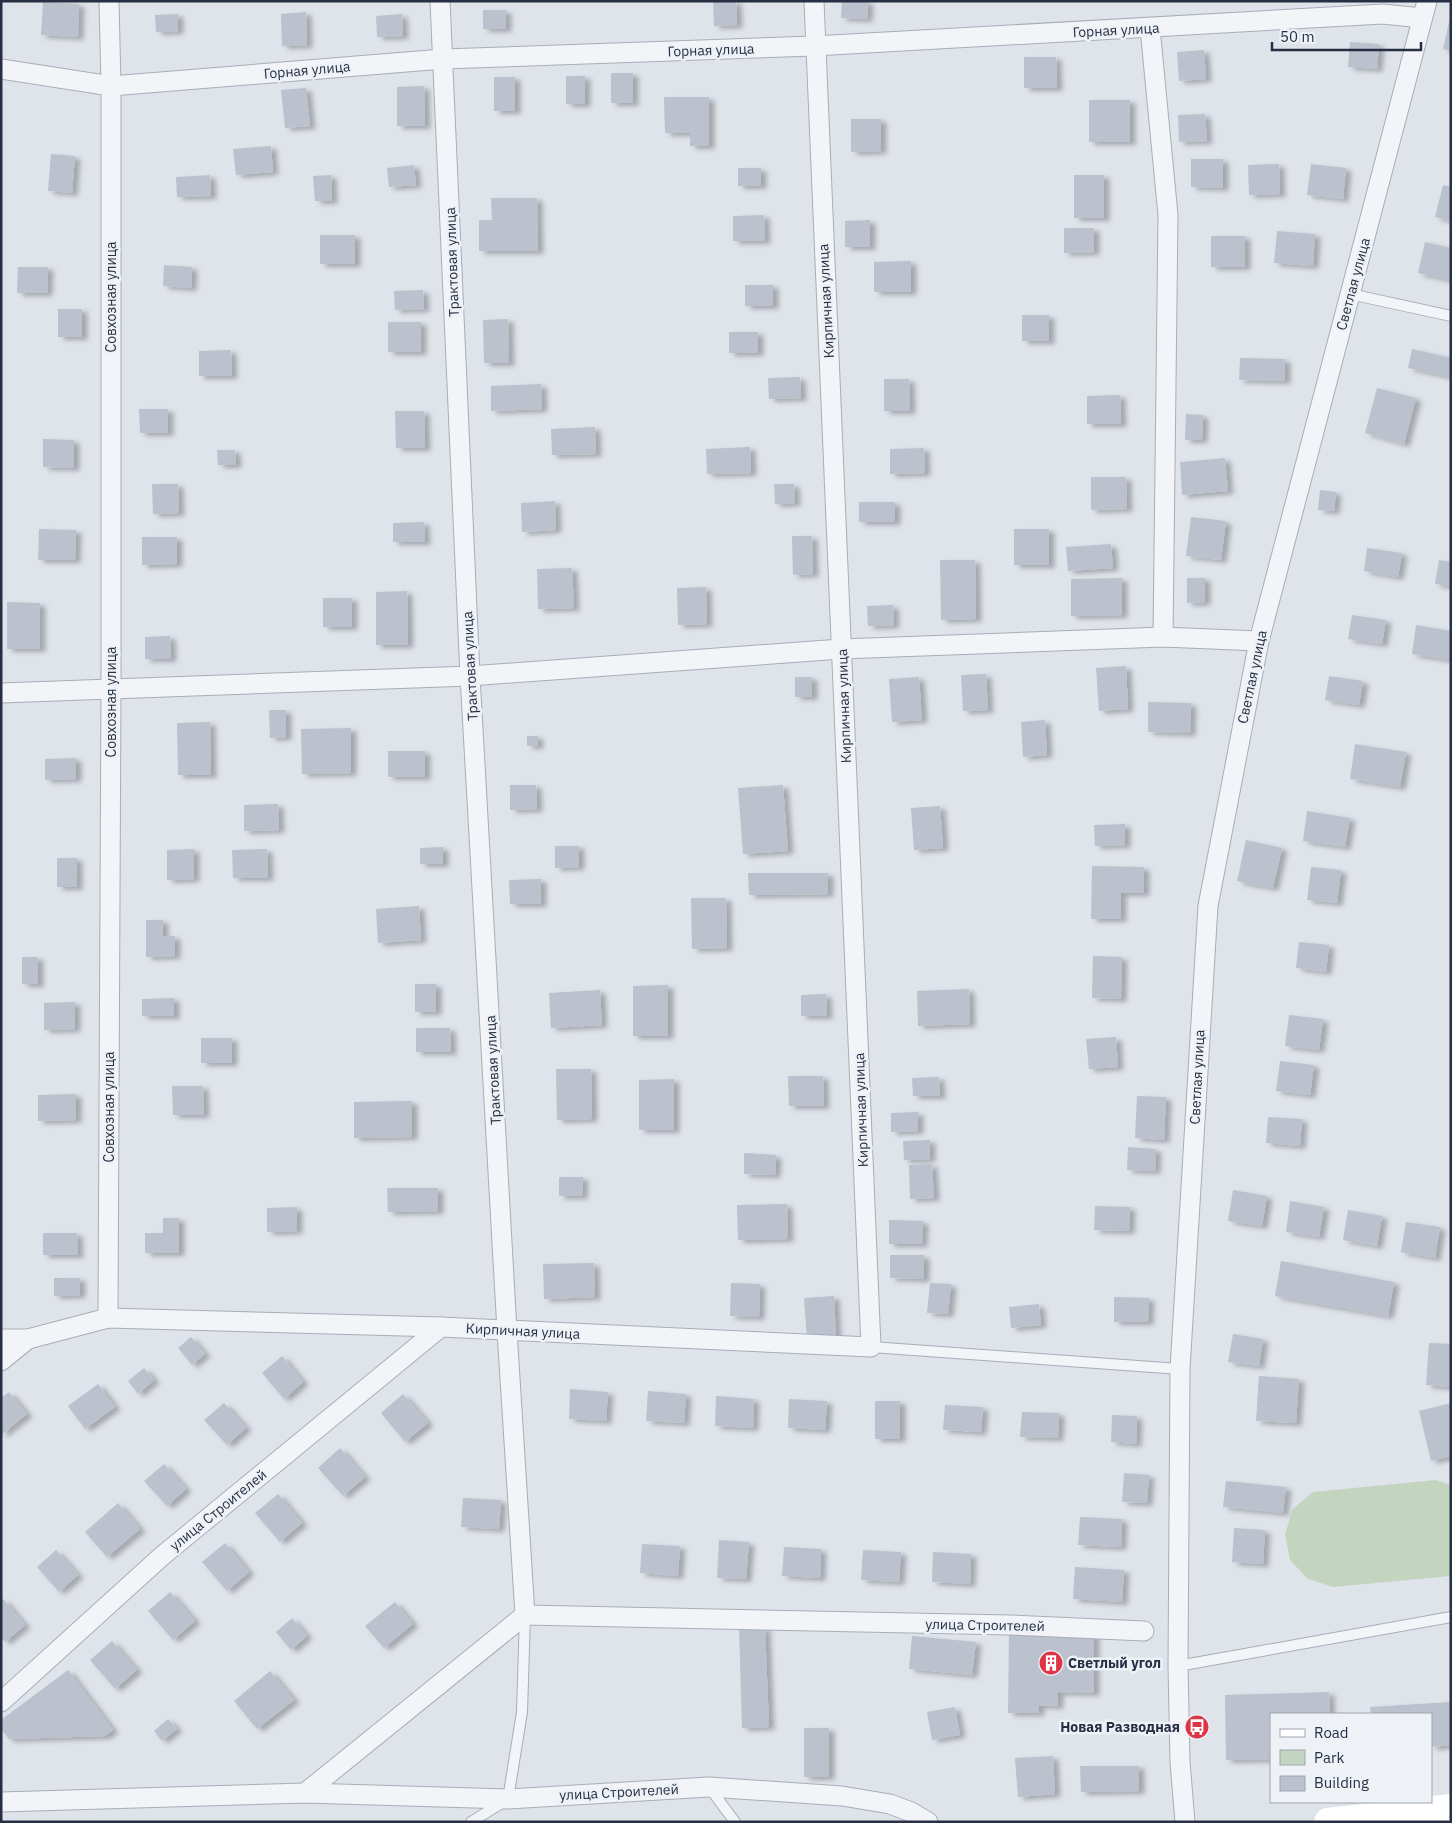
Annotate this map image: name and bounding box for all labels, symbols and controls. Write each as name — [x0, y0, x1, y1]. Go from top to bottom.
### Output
street label: Горная улица — [1072, 19, 1160, 41]
scale bar — [1272, 20, 1421, 52]
text: 50 m — [1280, 27, 1315, 46]
street label: Горная улица — [667, 39, 755, 61]
street label: Горная улица — [263, 57, 352, 83]
street label: Трактовая улица — [441, 206, 463, 317]
street label: Светлая улица — [1332, 235, 1374, 332]
street label: Совхозная улица — [102, 241, 120, 353]
street label: Кирпичная улица — [814, 243, 838, 359]
street label: Трактовая улица — [458, 610, 482, 721]
street label: Светлая улица — [1233, 628, 1271, 725]
street label: Совхозная улица — [102, 646, 120, 758]
street label: Кирпичная улица — [833, 648, 855, 764]
street label: Трактовая улица — [481, 1014, 505, 1125]
street label: Светлая улица — [1186, 1028, 1209, 1125]
street label: Совхозная улица — [100, 1051, 118, 1163]
street label: Кирпичная улица — [850, 1052, 872, 1168]
street label: Кирпичная улица — [465, 1319, 581, 1343]
street label: улица Строителей — [166, 1465, 270, 1555]
street label: улица Строителей — [925, 1615, 1045, 1635]
building icon: Светлый угол — [1038, 1650, 1064, 1676]
place label: Светлый угол — [1068, 1654, 1161, 1672]
legend — [1270, 1713, 1432, 1803]
bus stop icon: Новая Разводная — [1184, 1714, 1210, 1740]
place label: Новая Разводная — [1060, 1718, 1180, 1736]
text: Road — [1314, 1723, 1349, 1742]
text: Park — [1314, 1748, 1344, 1767]
text: Building — [1314, 1773, 1369, 1792]
street label: улица Строителей — [559, 1780, 679, 1804]

